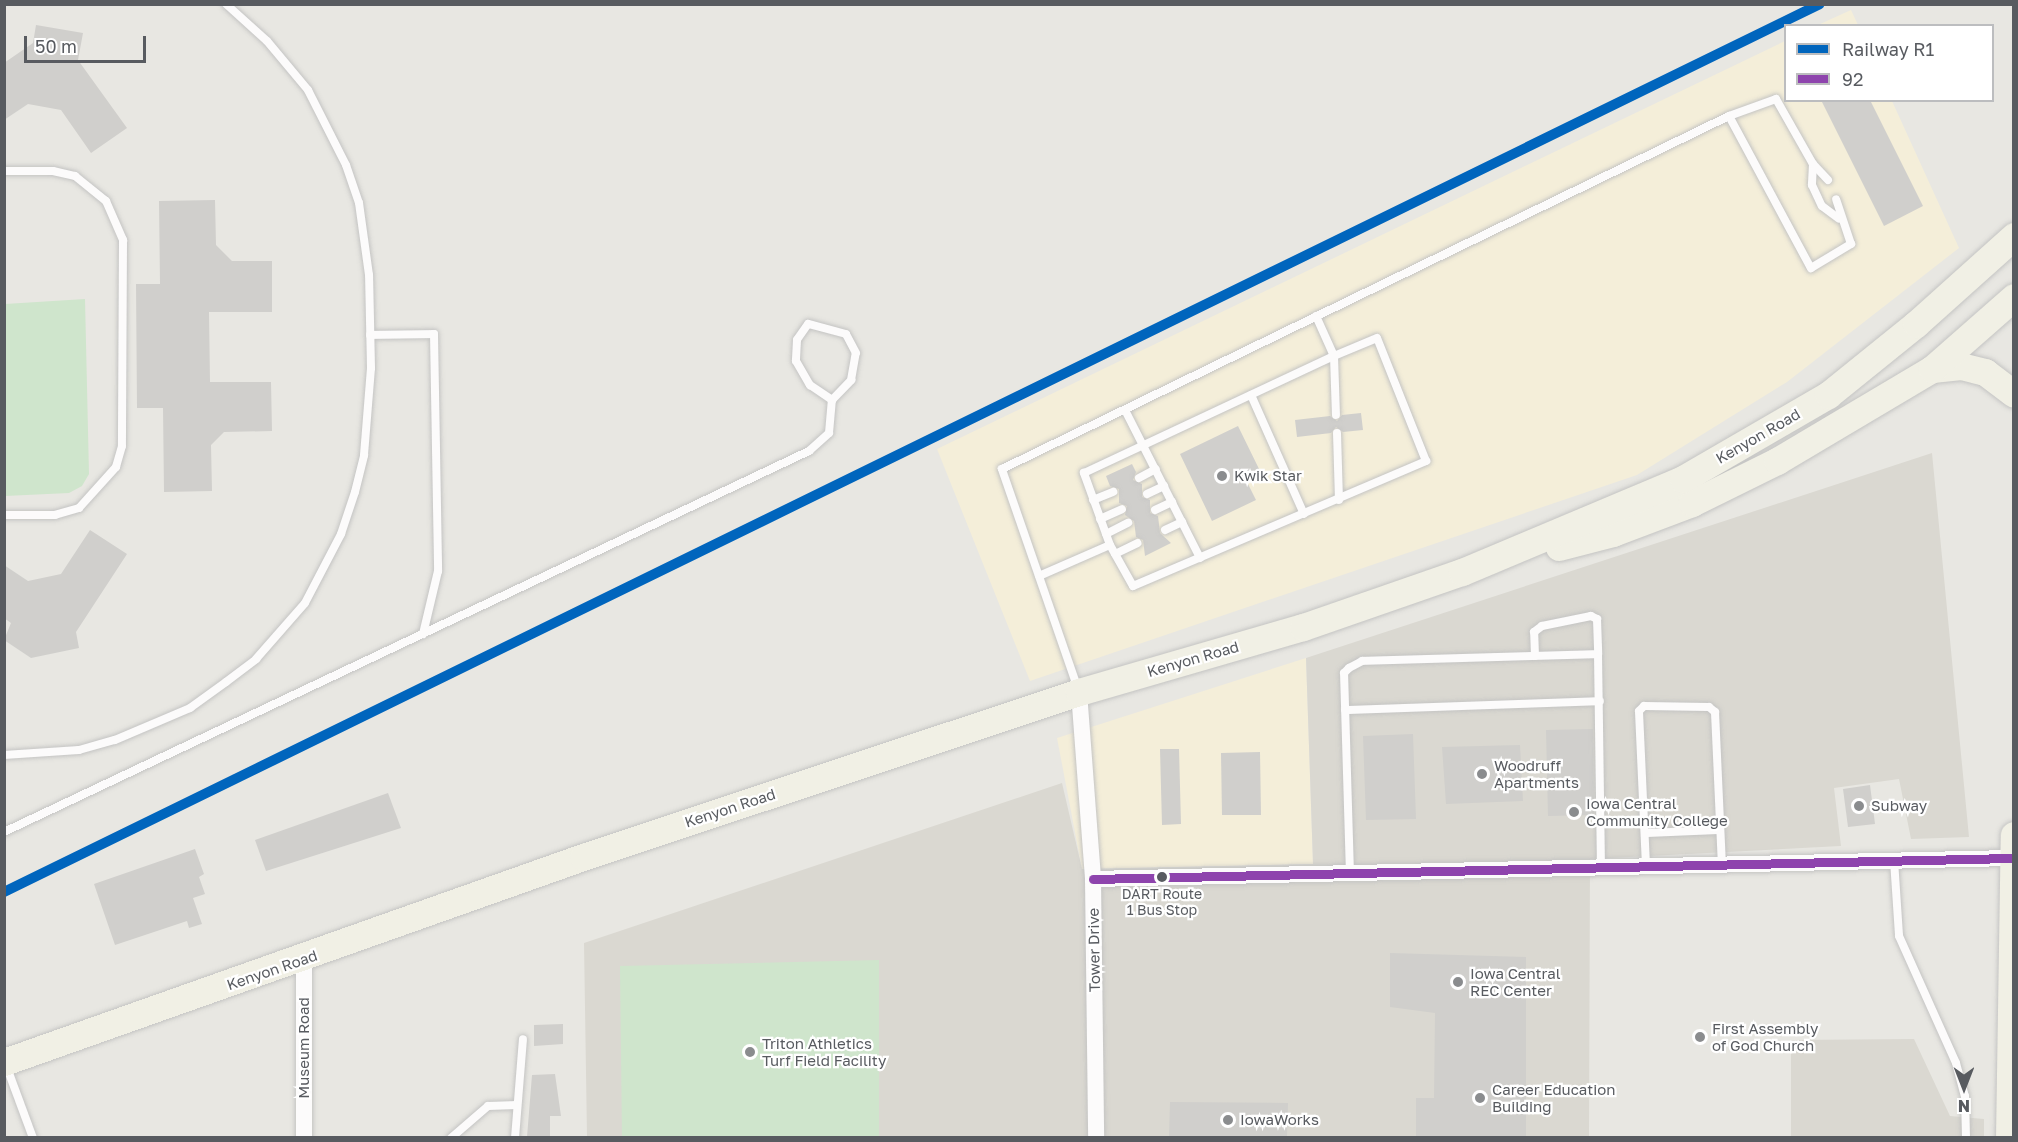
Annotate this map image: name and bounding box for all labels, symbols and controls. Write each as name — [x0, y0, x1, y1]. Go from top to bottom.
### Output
scale bar — [27, 24, 148, 62]
legend — [1784, 24, 1994, 102]
text: 50 m — [35, 35, 77, 57]
text: Railway R1 — [1842, 38, 1934, 60]
text: 92 — [1842, 68, 1863, 90]
street label: Kenyon Road — [1713, 405, 1803, 467]
place label: Kwik Star — [1234, 467, 1302, 485]
marker: Kwik Star — [1215, 469, 1229, 483]
street label: Kenyon Road — [1145, 637, 1241, 681]
place label: Woodruff Apartments — [1494, 756, 1579, 791]
marker: Woodruff Apartments — [1475, 767, 1489, 781]
street label: Kenyon Road — [682, 785, 778, 831]
place label: Iowa Central Community College — [1586, 794, 1728, 829]
place label: Subway — [1871, 797, 1927, 815]
marker: Subway — [1852, 799, 1866, 813]
marker: Iowa Central Community College — [1567, 805, 1581, 819]
marker: DART Route 1 Bus Stop — [1156, 871, 1168, 883]
place label: DART Route 1 Bus Stop — [1122, 886, 1202, 918]
street label: Tower Drive — [1084, 908, 1104, 992]
street label: Kenyon Road — [224, 946, 320, 994]
place label: Iowa Central REC Center — [1470, 964, 1561, 999]
marker: Iowa Central REC Center — [1451, 975, 1465, 989]
street label: Museum Road — [295, 997, 313, 1099]
place label: First Assembly of God Church — [1712, 1019, 1818, 1054]
marker: First Assembly of God Church — [1693, 1030, 1707, 1044]
place label: Triton Athletics Turf Field Facility — [762, 1034, 886, 1069]
marker: Triton Athletics Turf Field Facility — [743, 1045, 757, 1059]
north arrow — [1934, 1058, 1994, 1118]
place label: Career Education Building — [1492, 1080, 1615, 1115]
marker: Career Education Building — [1473, 1091, 1487, 1105]
text: N — [1958, 1096, 1970, 1116]
place label: IowaWorks — [1240, 1111, 1319, 1129]
marker: IowaWorks — [1221, 1113, 1235, 1127]

